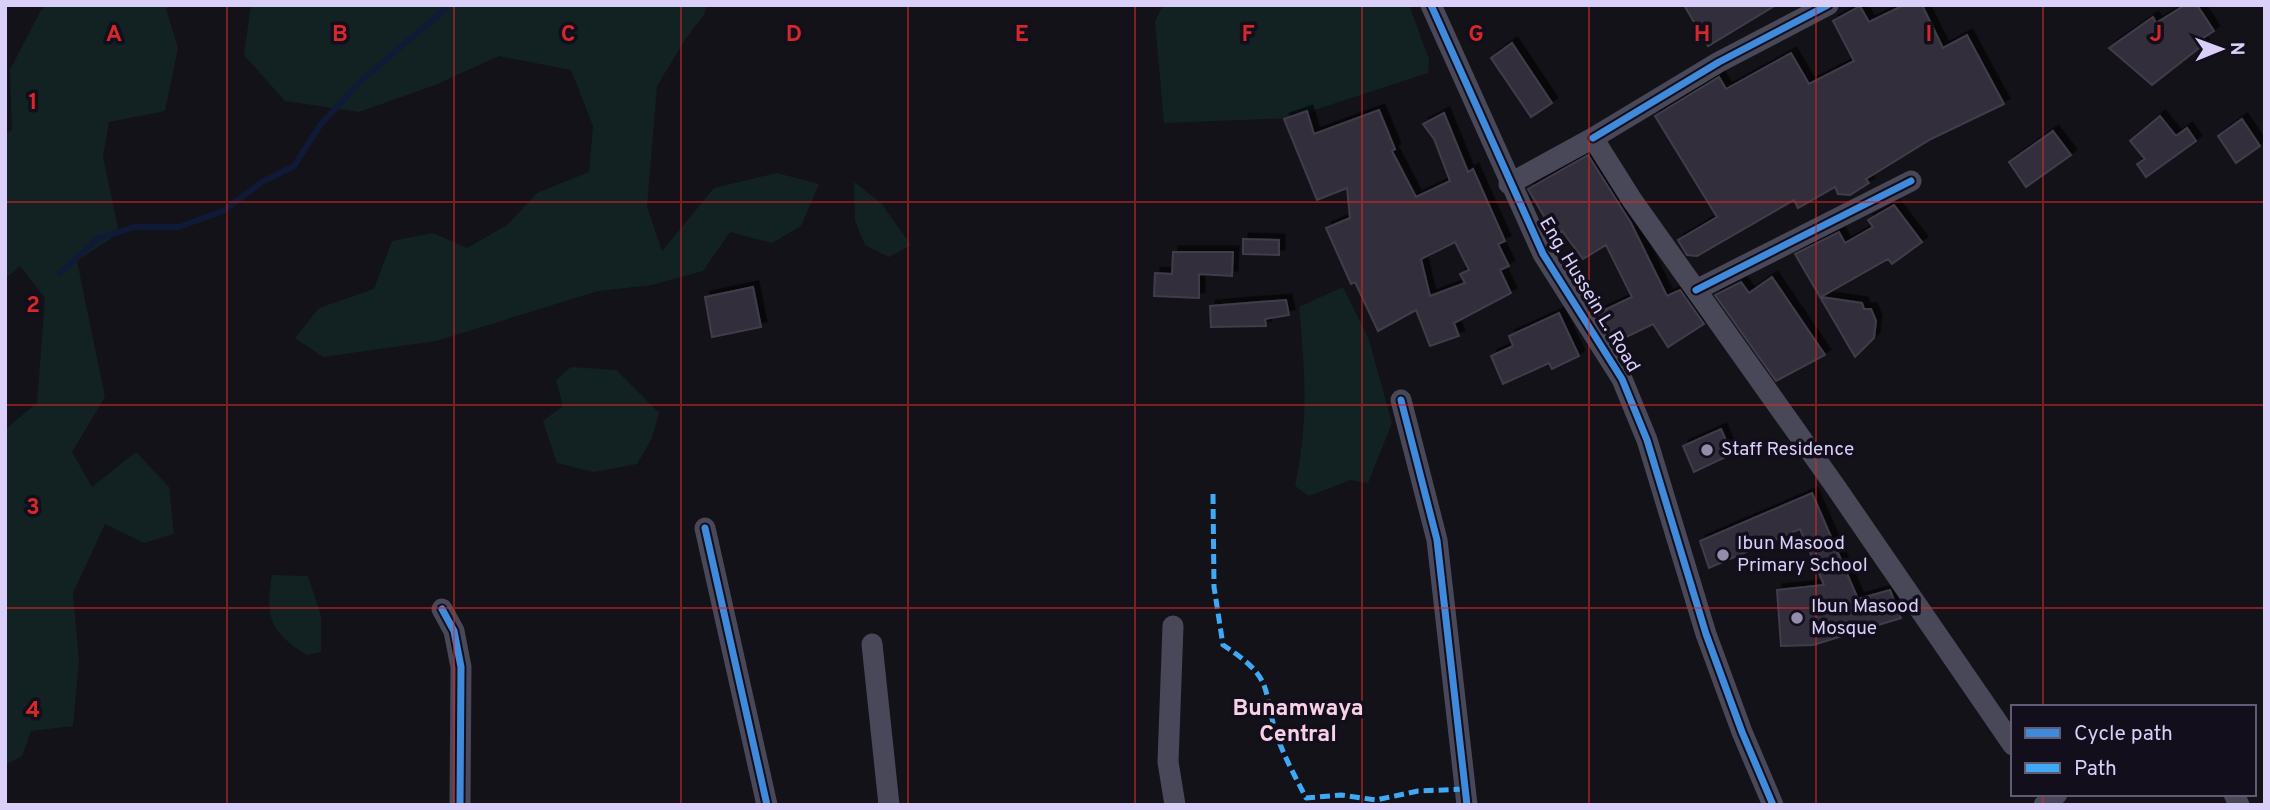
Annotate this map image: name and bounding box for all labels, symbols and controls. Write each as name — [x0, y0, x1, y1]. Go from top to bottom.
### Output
north arrow — [2186, 14, 2256, 84]
text: A — [106, 21, 122, 50]
text: B — [332, 21, 348, 50]
text: C — [561, 21, 575, 50]
text: D — [786, 21, 802, 50]
text: E — [1015, 21, 1029, 50]
text: F — [1241, 21, 1255, 50]
text: G — [1468, 21, 1484, 50]
text: H — [1694, 21, 1710, 50]
text: I — [1926, 21, 1932, 50]
text: J — [2150, 21, 2162, 50]
text: N — [2224, 42, 2248, 56]
text: 1 — [28, 89, 38, 118]
street label: Eng. Hussein L. Road — [1533, 213, 1645, 377]
text: 2 — [26, 292, 40, 321]
place label: Staff Residence — [1721, 438, 1854, 462]
marker: Staff Residence — [1699, 442, 1715, 458]
text: 3 — [26, 494, 40, 523]
place label: Ibun Masood Primary School — [1737, 532, 1868, 578]
marker: Ibun Masood Primary School — [1715, 547, 1731, 563]
place label: Ibun Masood Mosque — [1811, 595, 1919, 641]
marker: Ibun Masood Mosque — [1789, 610, 1805, 626]
district label: Bunamwaya Central — [1232, 695, 1364, 750]
text: 4 — [26, 697, 40, 726]
legend — [2011, 705, 2256, 796]
text: Cycle path — [2074, 721, 2173, 748]
text: Path — [2074, 756, 2117, 783]

